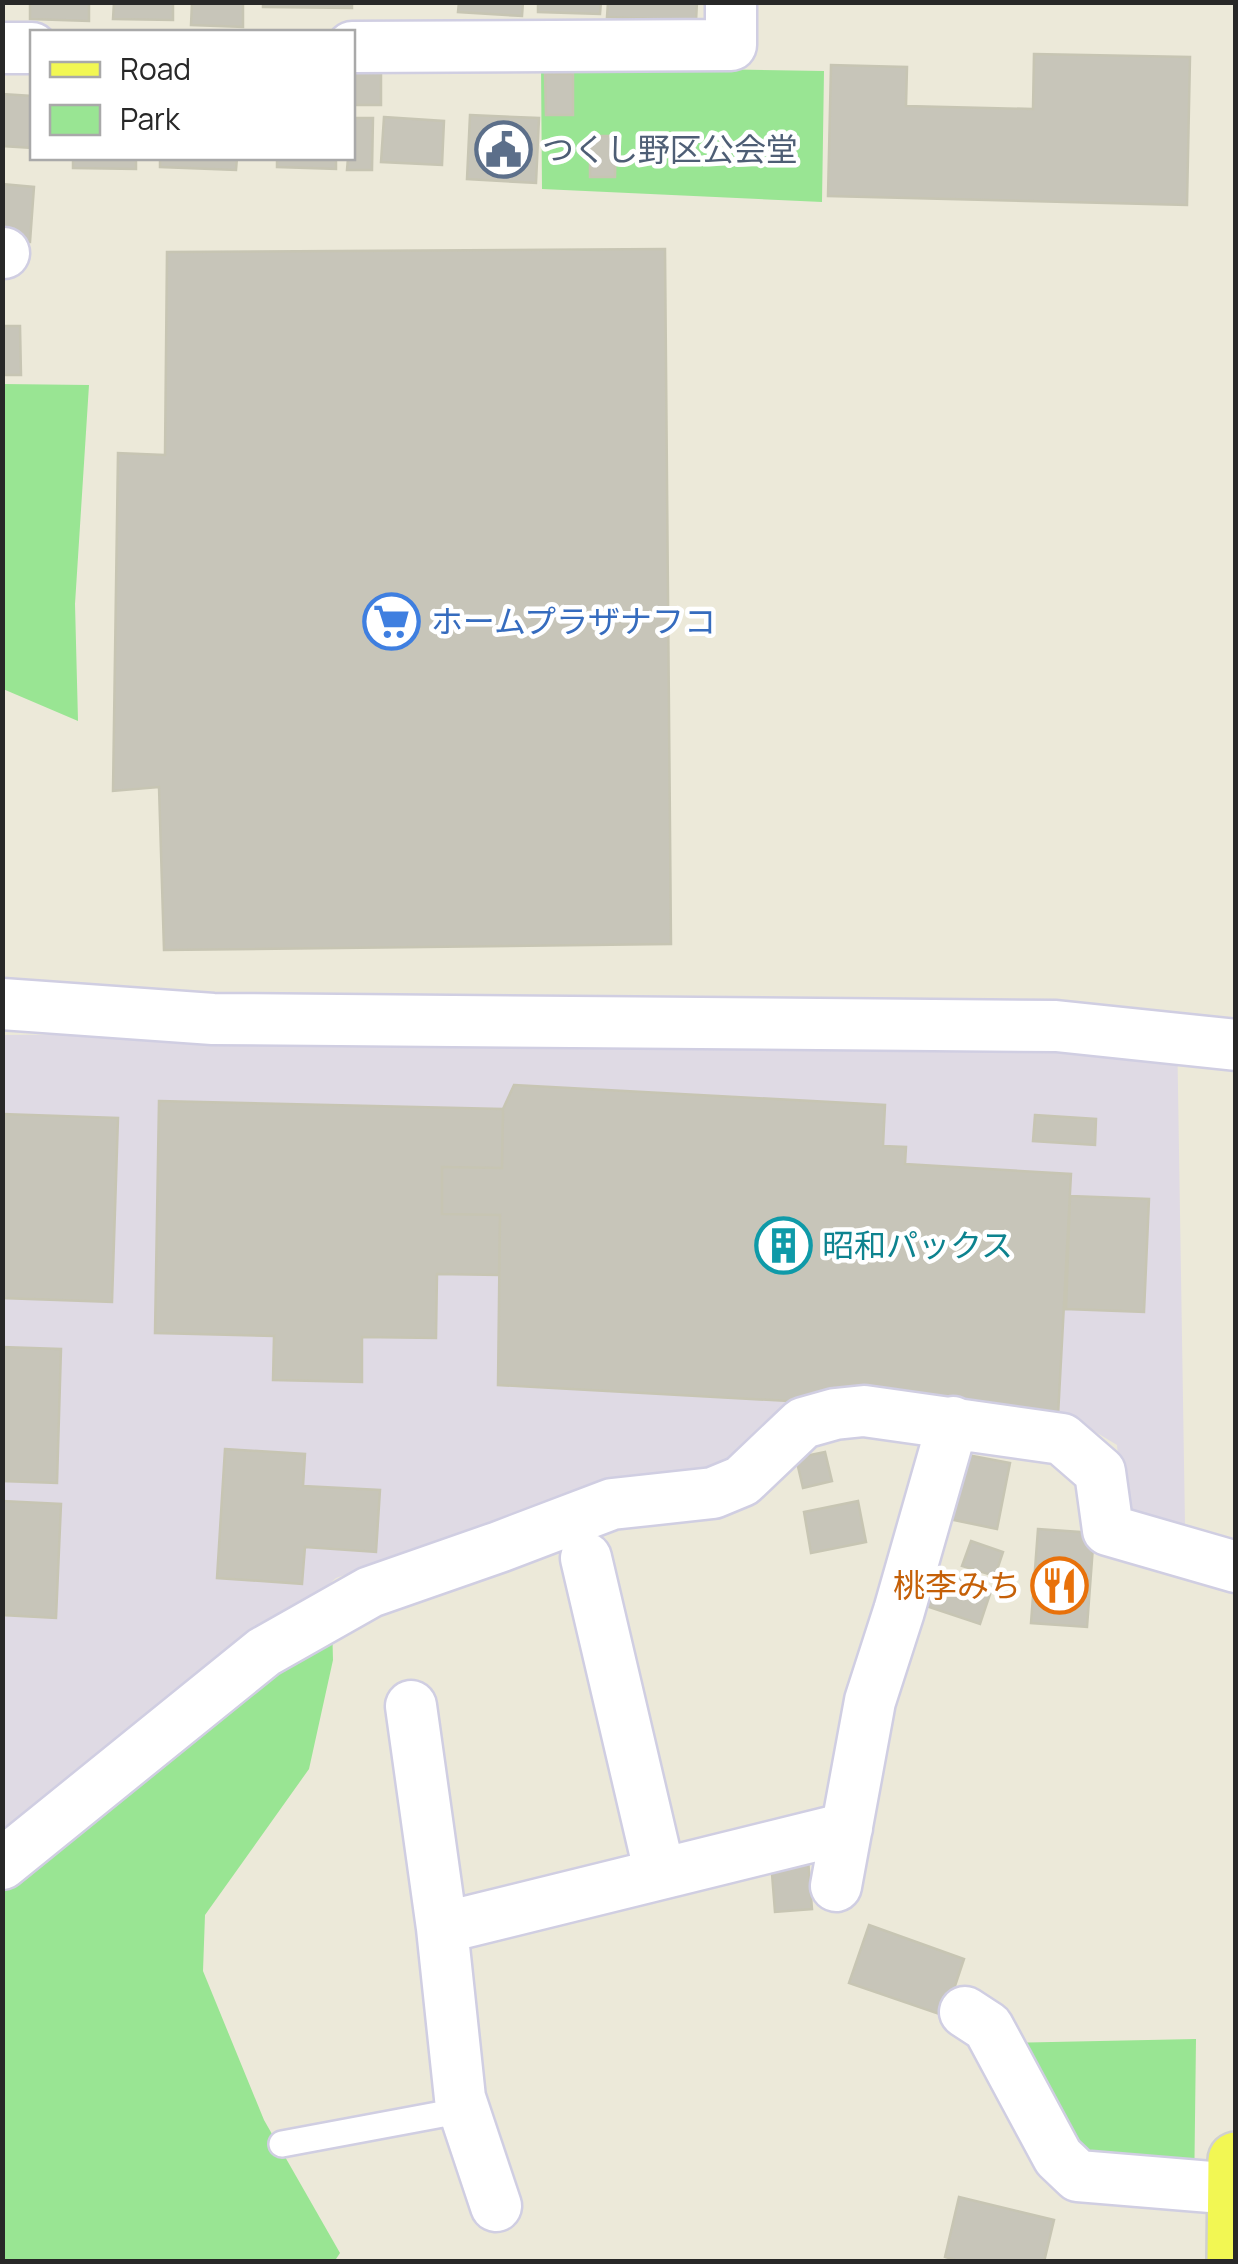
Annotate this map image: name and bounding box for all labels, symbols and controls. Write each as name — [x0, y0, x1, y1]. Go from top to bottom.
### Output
legend — [30, 30, 355, 160]
text: Road — [120, 48, 191, 89]
text: Park — [120, 98, 181, 139]
public building icon: つくし野区公会堂 — [473, 119, 533, 179]
place label: つくし野区公会堂 — [542, 127, 798, 171]
supermarket icon: ホームプラザナフコ — [362, 591, 422, 651]
place label: ホームプラザナフコ — [431, 599, 716, 643]
building icon: 昭和パックス — [753, 1215, 813, 1275]
place label: 昭和パックス — [822, 1223, 1013, 1267]
restaurant icon: 桃李みち — [1030, 1555, 1090, 1615]
place label: 桃李みち — [893, 1563, 1021, 1607]

